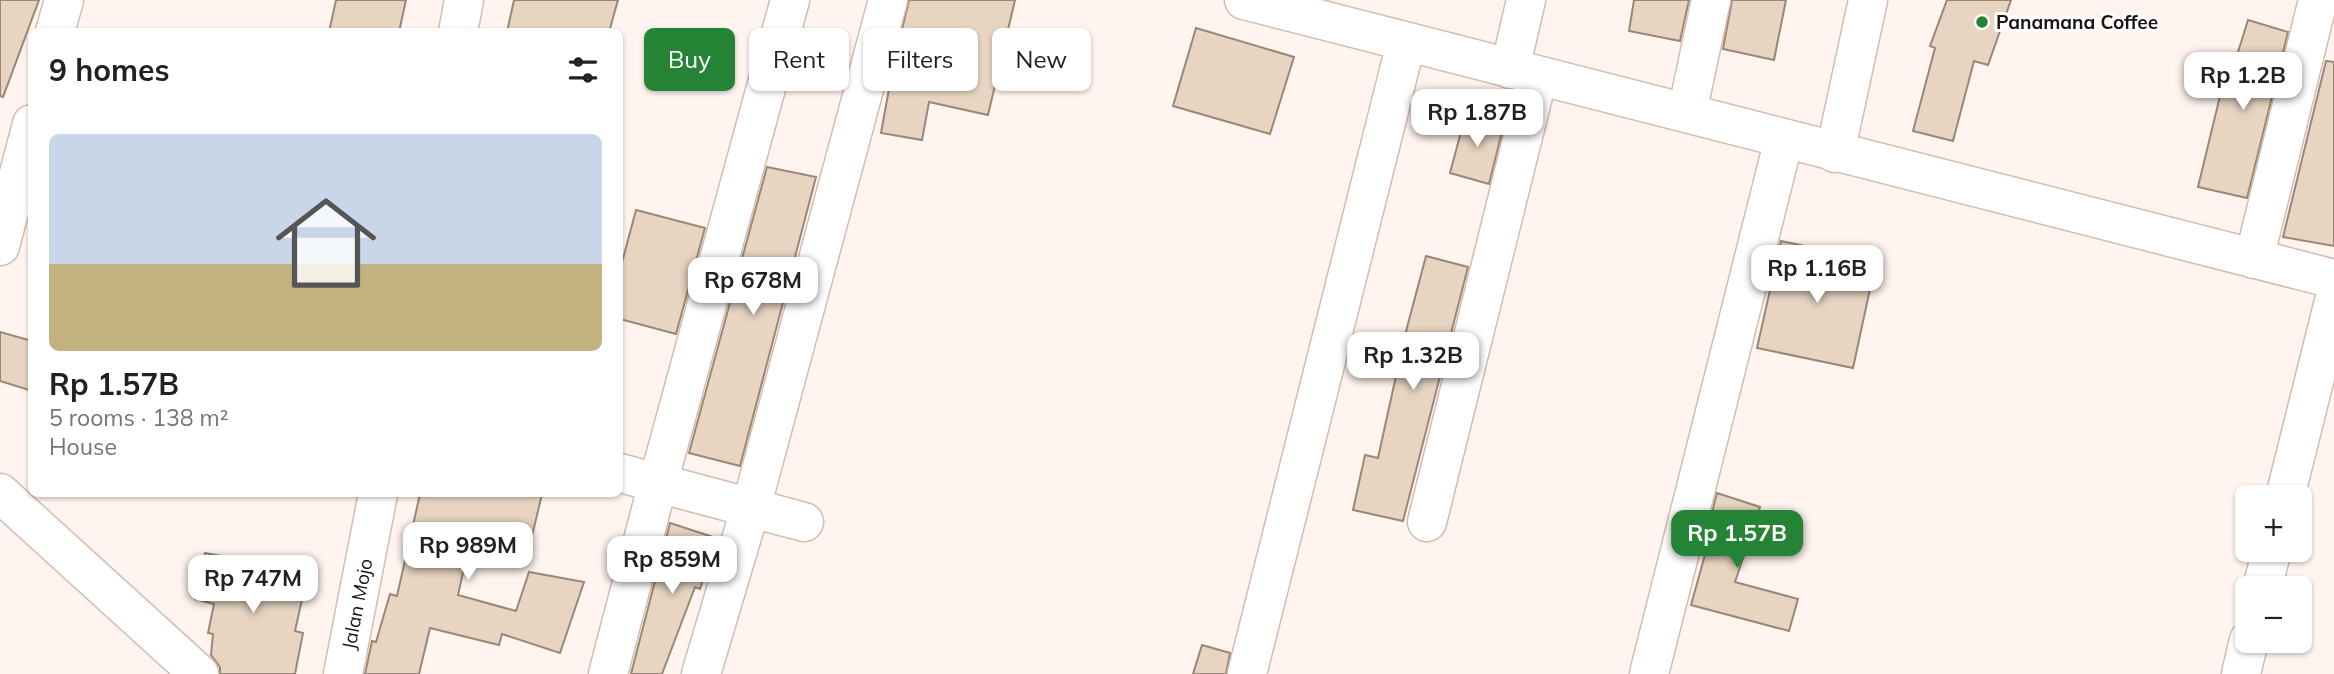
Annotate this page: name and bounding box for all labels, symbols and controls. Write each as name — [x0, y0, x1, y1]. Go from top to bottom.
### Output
place label: Panamana Coffee — [1996, 10, 2158, 34]
marker: Panamana Coffee — [1974, 14, 1990, 30]
chip: Buy — [644, 28, 735, 91]
chip: Rent — [749, 28, 849, 91]
chip: Filters — [863, 28, 978, 91]
chip: New — [992, 28, 1091, 91]
text: 9 homes — [49, 51, 170, 89]
icon: filters — [564, 51, 602, 89]
pin: Rp 1.2B — [2178, 52, 2308, 112]
text: Rp 1.2B — [2200, 60, 2286, 89]
pin: Rp 1.87B — [1405, 90, 1549, 149]
text: Rp 1.87B — [1427, 97, 1527, 126]
icon: home — [263, 180, 389, 306]
pin: Rp 1.16B — [1745, 246, 1889, 305]
text: Rp 1.16B — [1767, 253, 1867, 282]
pin: Rp 678M — [688, 258, 818, 317]
text: Rp 678M — [704, 265, 802, 294]
pin: Rp 1.32B — [1341, 332, 1485, 392]
text: Rp 1.32B — [1363, 340, 1463, 369]
text: Rp 1.57B — [49, 365, 179, 403]
text: 5 rooms · 138 m² — [49, 403, 229, 432]
text: House — [49, 432, 117, 461]
map controls — [2235, 485, 2312, 653]
button: + — [2235, 485, 2312, 562]
pin: Rp 1.57B — [1665, 510, 1809, 570]
text: Rp 1.57B — [1687, 518, 1787, 547]
pin: Rp 989M — [403, 522, 533, 582]
text: Rp 989M — [419, 530, 517, 559]
pin: Rp 859M — [607, 536, 737, 596]
text: Rp 859M — [623, 544, 721, 573]
pin: Rp 747M — [188, 556, 318, 615]
street label: Jalan Mojo — [336, 556, 378, 652]
text: Rp 747M — [204, 563, 302, 592]
button: − — [2235, 576, 2312, 653]

